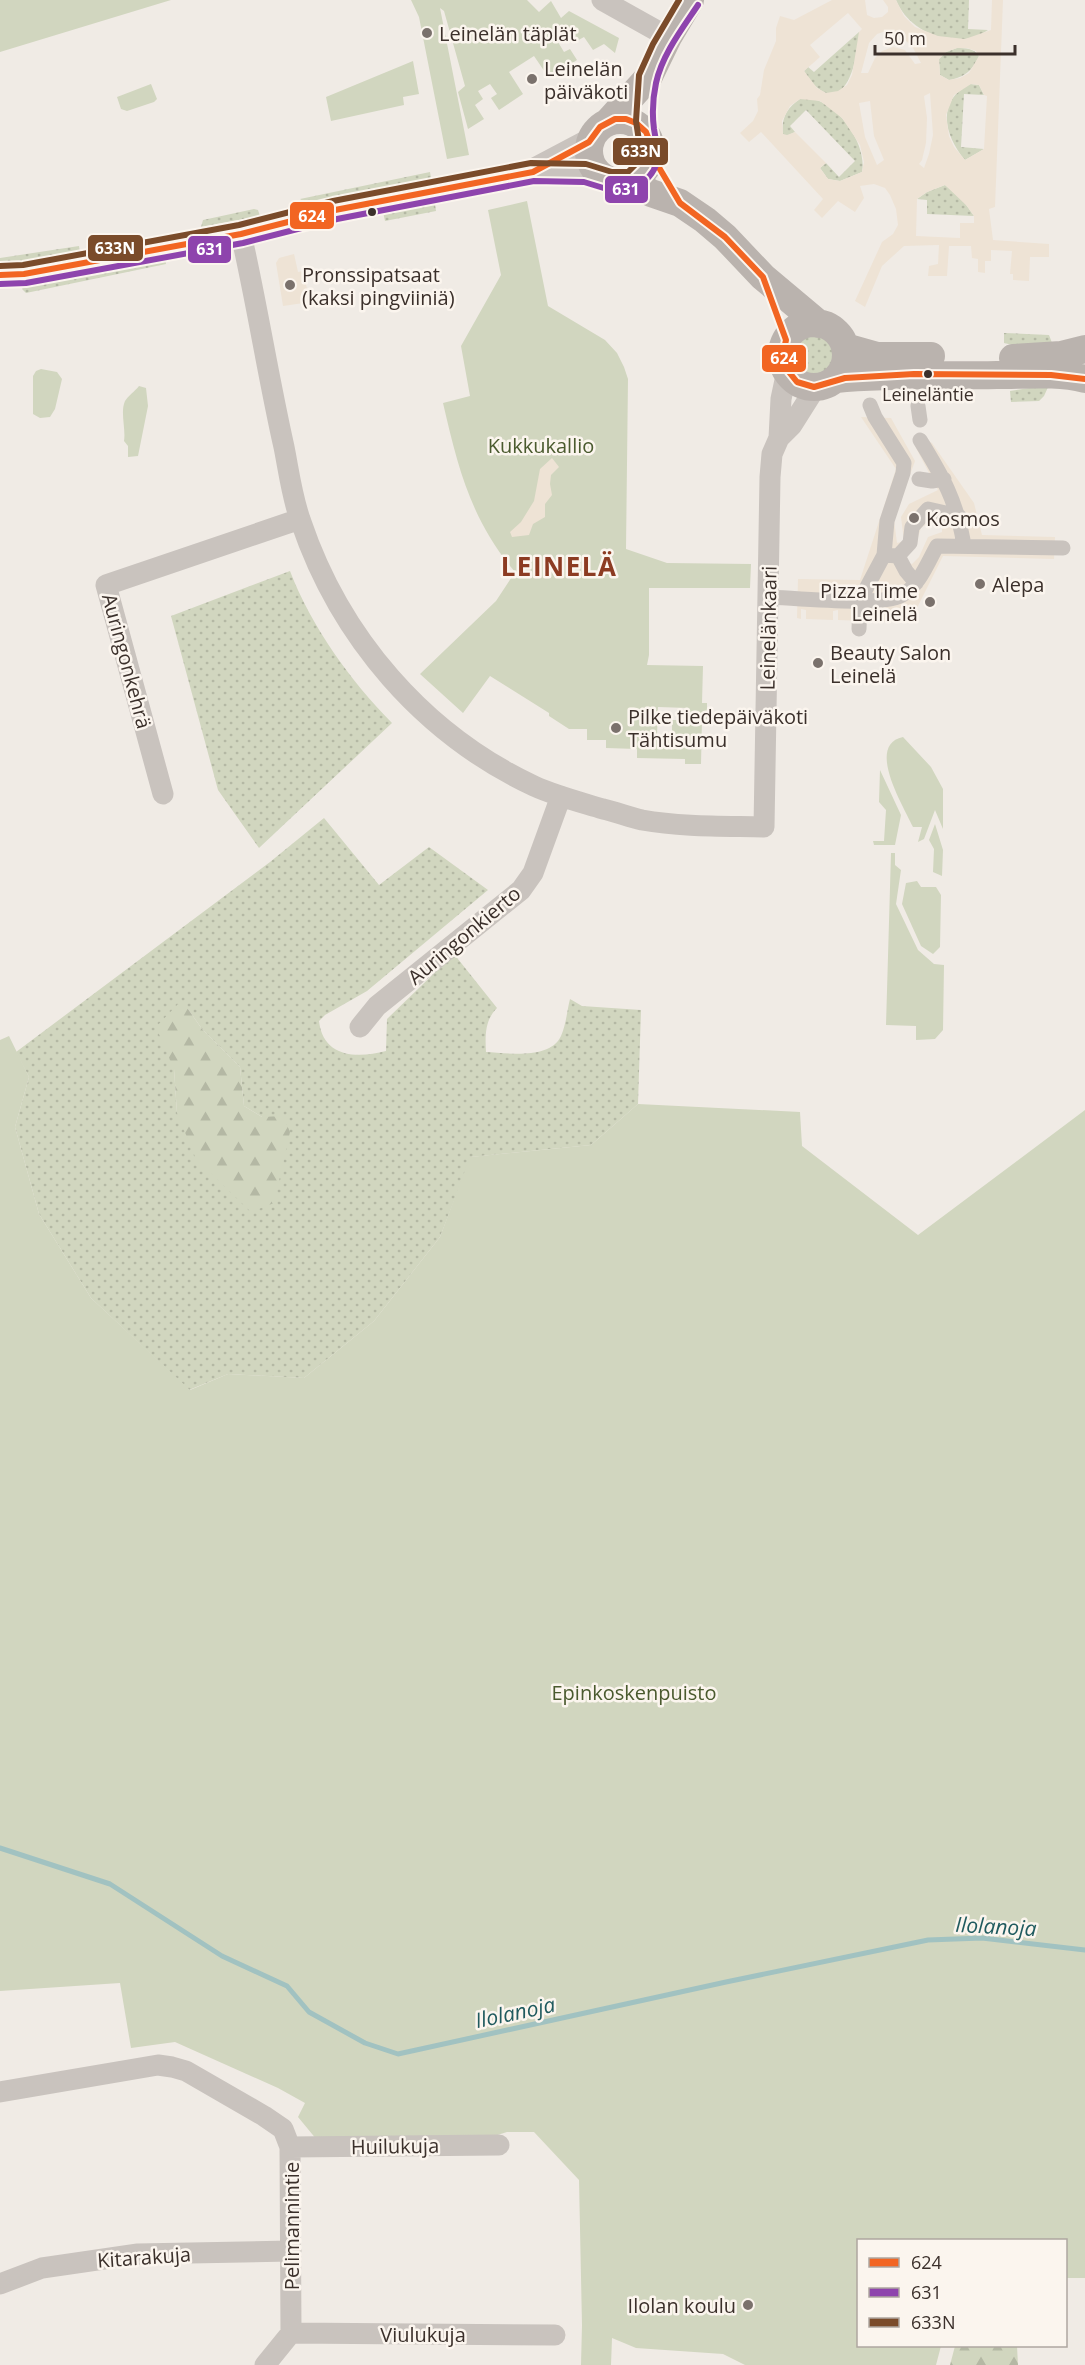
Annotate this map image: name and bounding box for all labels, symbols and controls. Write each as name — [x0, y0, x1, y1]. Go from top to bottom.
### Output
scale bar — [875, 18, 1014, 56]
place label: Leinelän täplät — [439, 20, 577, 47]
marker: Leinelän täplät — [420, 26, 434, 40]
text: 50 m — [884, 26, 926, 50]
place label: Leinelän päiväkoti — [544, 55, 628, 105]
marker: Leinelän päiväkoti — [525, 72, 539, 86]
line badge: 633N — [612, 137, 669, 166]
text: 633N — [621, 140, 661, 162]
line badge: 631 — [604, 175, 649, 204]
text: 631 — [612, 178, 640, 200]
line badge: 624 — [289, 201, 335, 230]
text: 624 — [298, 205, 326, 227]
unlabelled marker — [366, 206, 378, 218]
line badge: 633N — [87, 234, 144, 262]
line badge: 631 — [187, 235, 232, 264]
text: 633N — [95, 237, 135, 259]
text: 631 — [196, 238, 224, 260]
place label: Pronssipatsaat (kaksi pingviiniä) — [302, 261, 455, 311]
marker: Pronssipatsaat (kaksi pingviiniä) — [283, 278, 297, 292]
line badge: 624 — [761, 344, 807, 373]
text: 624 — [770, 347, 798, 369]
marker: Leineläntie — [922, 368, 934, 380]
place label: Leineläntie — [882, 382, 974, 406]
park label: Kukkukallio — [488, 432, 594, 459]
place label: Kosmos — [926, 505, 1000, 532]
marker: Kosmos — [907, 511, 921, 525]
district label: LEINELÄ — [501, 548, 617, 584]
street label: Leinelänkaari — [753, 565, 783, 691]
place label: Alepa — [992, 571, 1044, 598]
place label: Pizza Time Leinelä — [820, 577, 918, 627]
marker: Alepa — [973, 577, 987, 591]
street label: Auringonkehrä — [96, 590, 158, 732]
marker: Pizza Time Leinelä — [923, 595, 937, 609]
place label: Beauty Salon Leinelä — [830, 639, 951, 689]
marker: Beauty Salon Leinelä — [811, 656, 825, 670]
place label: Pilke tiedepäiväkoti Tähtisumu — [628, 703, 808, 753]
marker: Pilke tiedepäiväkoti Tähtisumu — [609, 721, 623, 735]
street label: Auringonkierto — [402, 880, 526, 990]
park label: Epinkoskenpuisto — [552, 1679, 716, 1706]
water label: Ilolanoja — [955, 1910, 1037, 1942]
water label: Ilolanoja — [472, 1990, 558, 2034]
street label: Huilukuja — [351, 2132, 439, 2160]
street label: Pelimannintie — [278, 2162, 305, 2290]
legend — [857, 2239, 1067, 2347]
street label: Kitarakuja — [96, 2240, 192, 2274]
text: 624 — [911, 2250, 942, 2274]
text: 631 — [911, 2280, 942, 2304]
place label: Ilolan koulu — [628, 2292, 736, 2319]
marker: Ilolan koulu — [741, 2298, 755, 2312]
text: 633N — [911, 2310, 955, 2334]
street label: Viulukuja — [380, 2321, 466, 2348]

